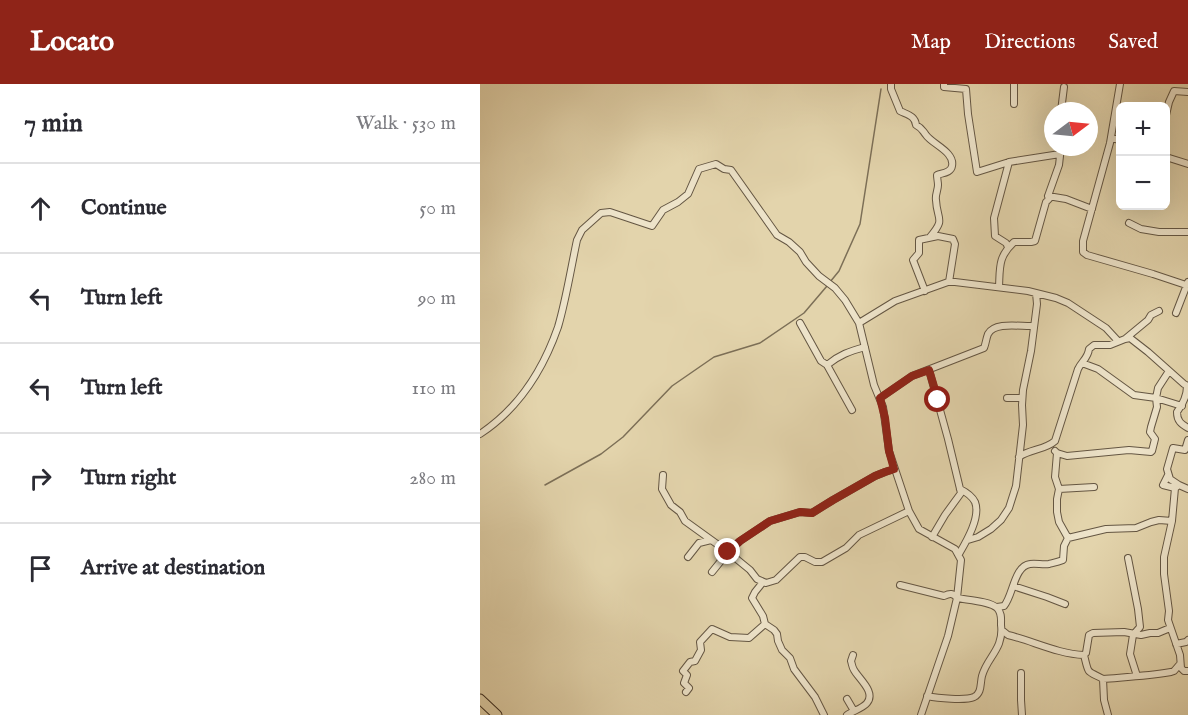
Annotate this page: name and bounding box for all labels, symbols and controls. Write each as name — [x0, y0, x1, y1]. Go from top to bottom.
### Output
text: Locato — [30, 25, 114, 60]
text: Map — [911, 29, 951, 56]
text: Directions — [984, 29, 1075, 56]
text: Saved — [1108, 29, 1158, 56]
north arrow — [1044, 102, 1098, 156]
map controls — [1116, 102, 1170, 210]
button: + — [1116, 102, 1170, 156]
text: 7 min — [24, 107, 83, 140]
text: Walk · 530 m — [356, 111, 456, 136]
button: − — [1116, 156, 1170, 210]
icon: ahead — [24, 192, 57, 225]
text: Continue — [81, 194, 167, 222]
text: 50 m — [419, 196, 456, 221]
icon: left — [24, 282, 57, 315]
text: Turn left — [81, 284, 163, 312]
text: 90 m — [418, 286, 456, 311]
icon: left — [24, 372, 57, 405]
text: Turn left — [81, 374, 163, 402]
text: 110 m — [412, 376, 456, 401]
route start — [924, 386, 950, 412]
icon: right — [24, 462, 57, 495]
text: Turn right — [81, 464, 176, 492]
text: 280 m — [409, 466, 456, 491]
route end — [714, 538, 740, 564]
icon: arrive — [24, 552, 57, 585]
text: Arrive at destination — [81, 554, 265, 582]

